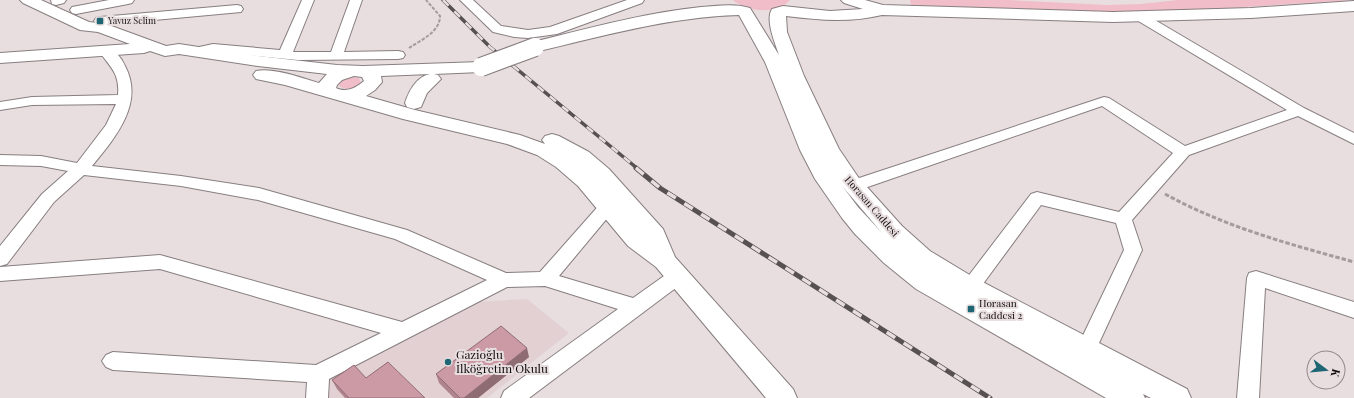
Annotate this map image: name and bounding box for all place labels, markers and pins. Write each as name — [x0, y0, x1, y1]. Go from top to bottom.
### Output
place label: Yavuz Selim — [107, 14, 156, 26]
marker: Yavuz Selim — [95, 16, 105, 26]
place label: Horasan Caddesi 2 — [979, 296, 1022, 322]
marker: Horasan Caddesi 2 — [966, 304, 976, 314]
place label: Gazioğlu İlköğretim Okulu — [456, 346, 548, 376]
marker: Gazioğlu İlköğretim Okulu — [443, 357, 453, 367]

